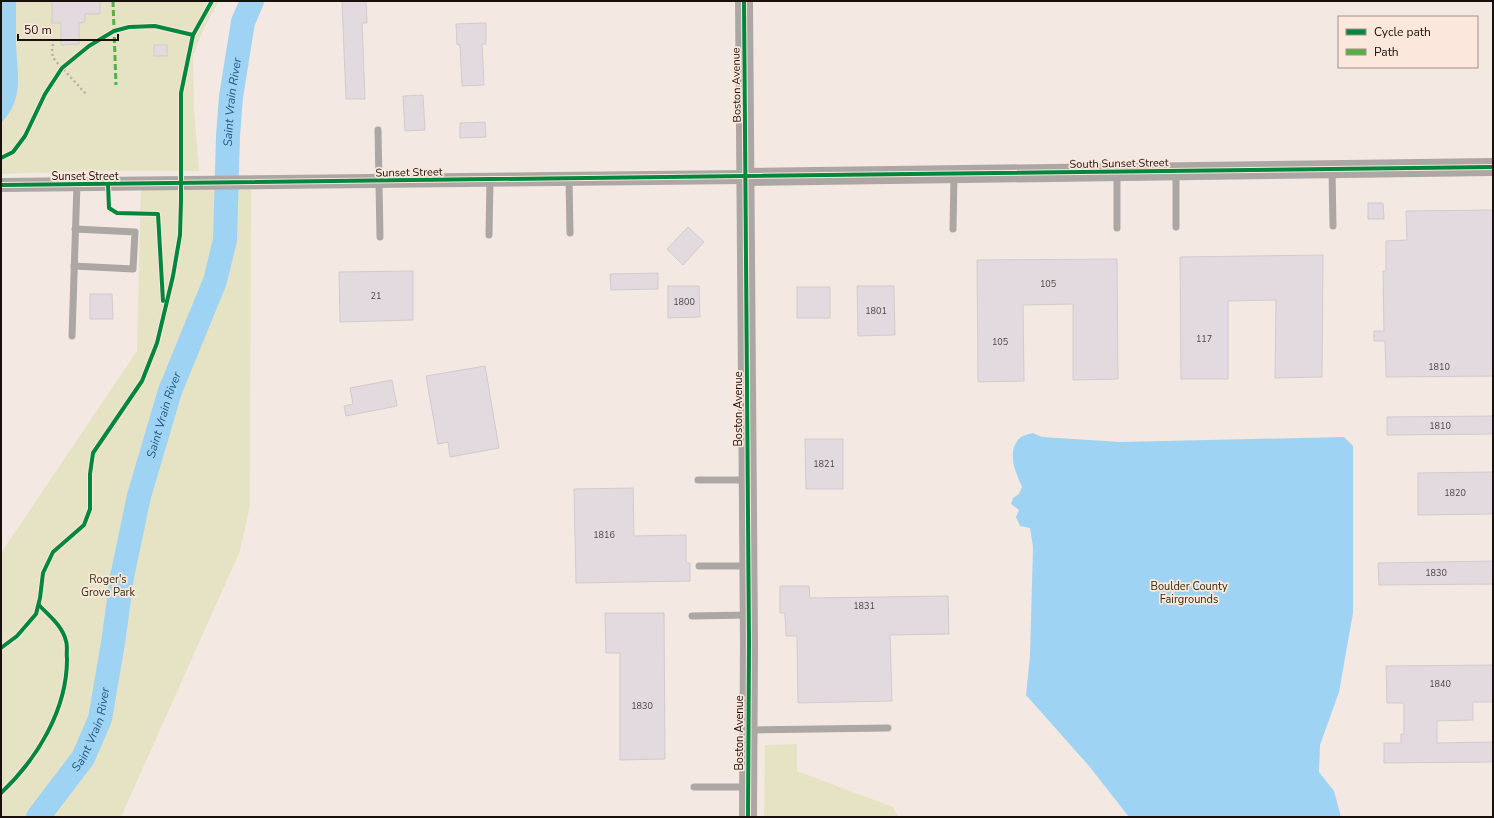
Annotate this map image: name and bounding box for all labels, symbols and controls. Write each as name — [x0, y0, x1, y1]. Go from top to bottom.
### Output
scale bar — [18, 16, 118, 42]
legend — [1338, 16, 1478, 68]
text: 50 m — [24, 22, 52, 38]
text: Cycle path — [1374, 24, 1431, 40]
text: Path — [1374, 44, 1399, 60]
street label: Boston Avenue — [728, 47, 745, 123]
water label: Saint Vrain River — [220, 56, 245, 147]
street label: South Sunset Street — [1069, 155, 1169, 172]
street label: Sunset Street — [375, 164, 443, 181]
street label: Sunset Street — [51, 169, 119, 184]
house number: 105 — [1040, 278, 1056, 290]
house number: 21 — [371, 290, 381, 302]
house number: 1800 — [673, 296, 695, 308]
house number: 1801 — [865, 305, 887, 317]
house number: 117 — [1196, 333, 1212, 345]
house number: 105 — [992, 336, 1008, 348]
house number: 1810 — [1428, 361, 1450, 373]
water label: Saint Vrain River — [143, 369, 185, 460]
street label: Boston Avenue — [731, 371, 746, 447]
house number: 1810 — [1429, 420, 1451, 432]
house number: 1821 — [813, 458, 835, 470]
house number: 1820 — [1444, 487, 1466, 499]
house number: 1816 — [593, 529, 615, 541]
house number: 1830 — [1425, 567, 1447, 579]
park label: Roger's Grove Park — [81, 572, 136, 600]
park label: Boulder County Fairgrounds — [1150, 579, 1228, 607]
house number: 1831 — [853, 600, 875, 612]
house number: 1840 — [1429, 678, 1451, 690]
water label: Saint Vrain River — [68, 686, 113, 775]
street label: Boston Avenue — [732, 695, 747, 771]
house number: 1830 — [631, 700, 653, 712]

